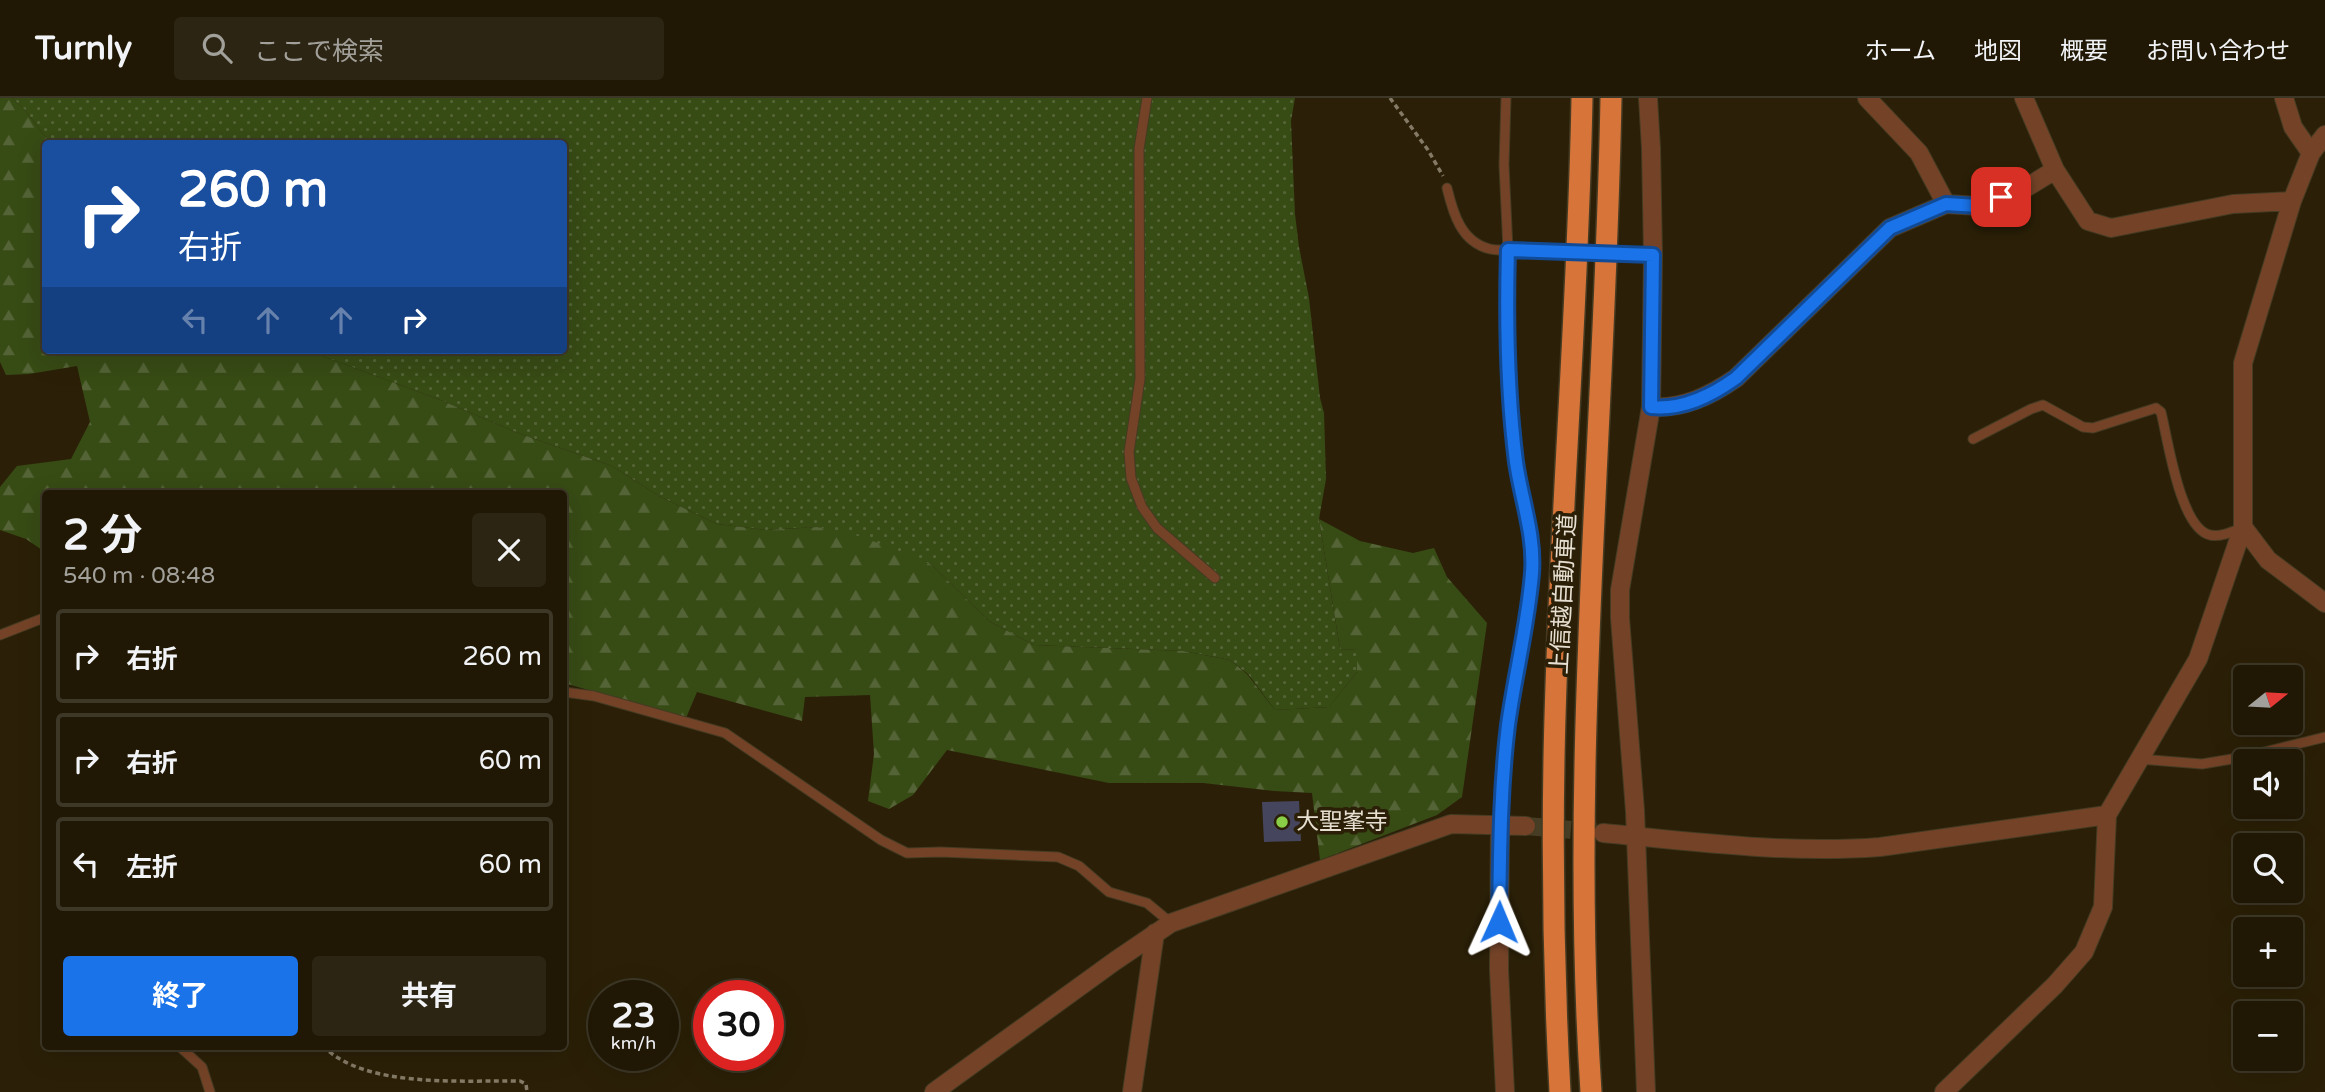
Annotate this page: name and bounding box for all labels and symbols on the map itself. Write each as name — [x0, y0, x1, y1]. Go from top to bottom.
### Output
pin — [1971, 167, 2031, 227]
street label: 上信越自動車道 — [1546, 513, 1582, 675]
north arrow — [2233, 665, 2303, 735]
place label: 大聖峯寺 — [1296, 808, 1388, 836]
marker: 大聖峯寺 — [1274, 814, 1290, 830]
position arrow — [1462, 885, 1536, 959]
speed limit sign: 30 — [693, 980, 784, 1071]

